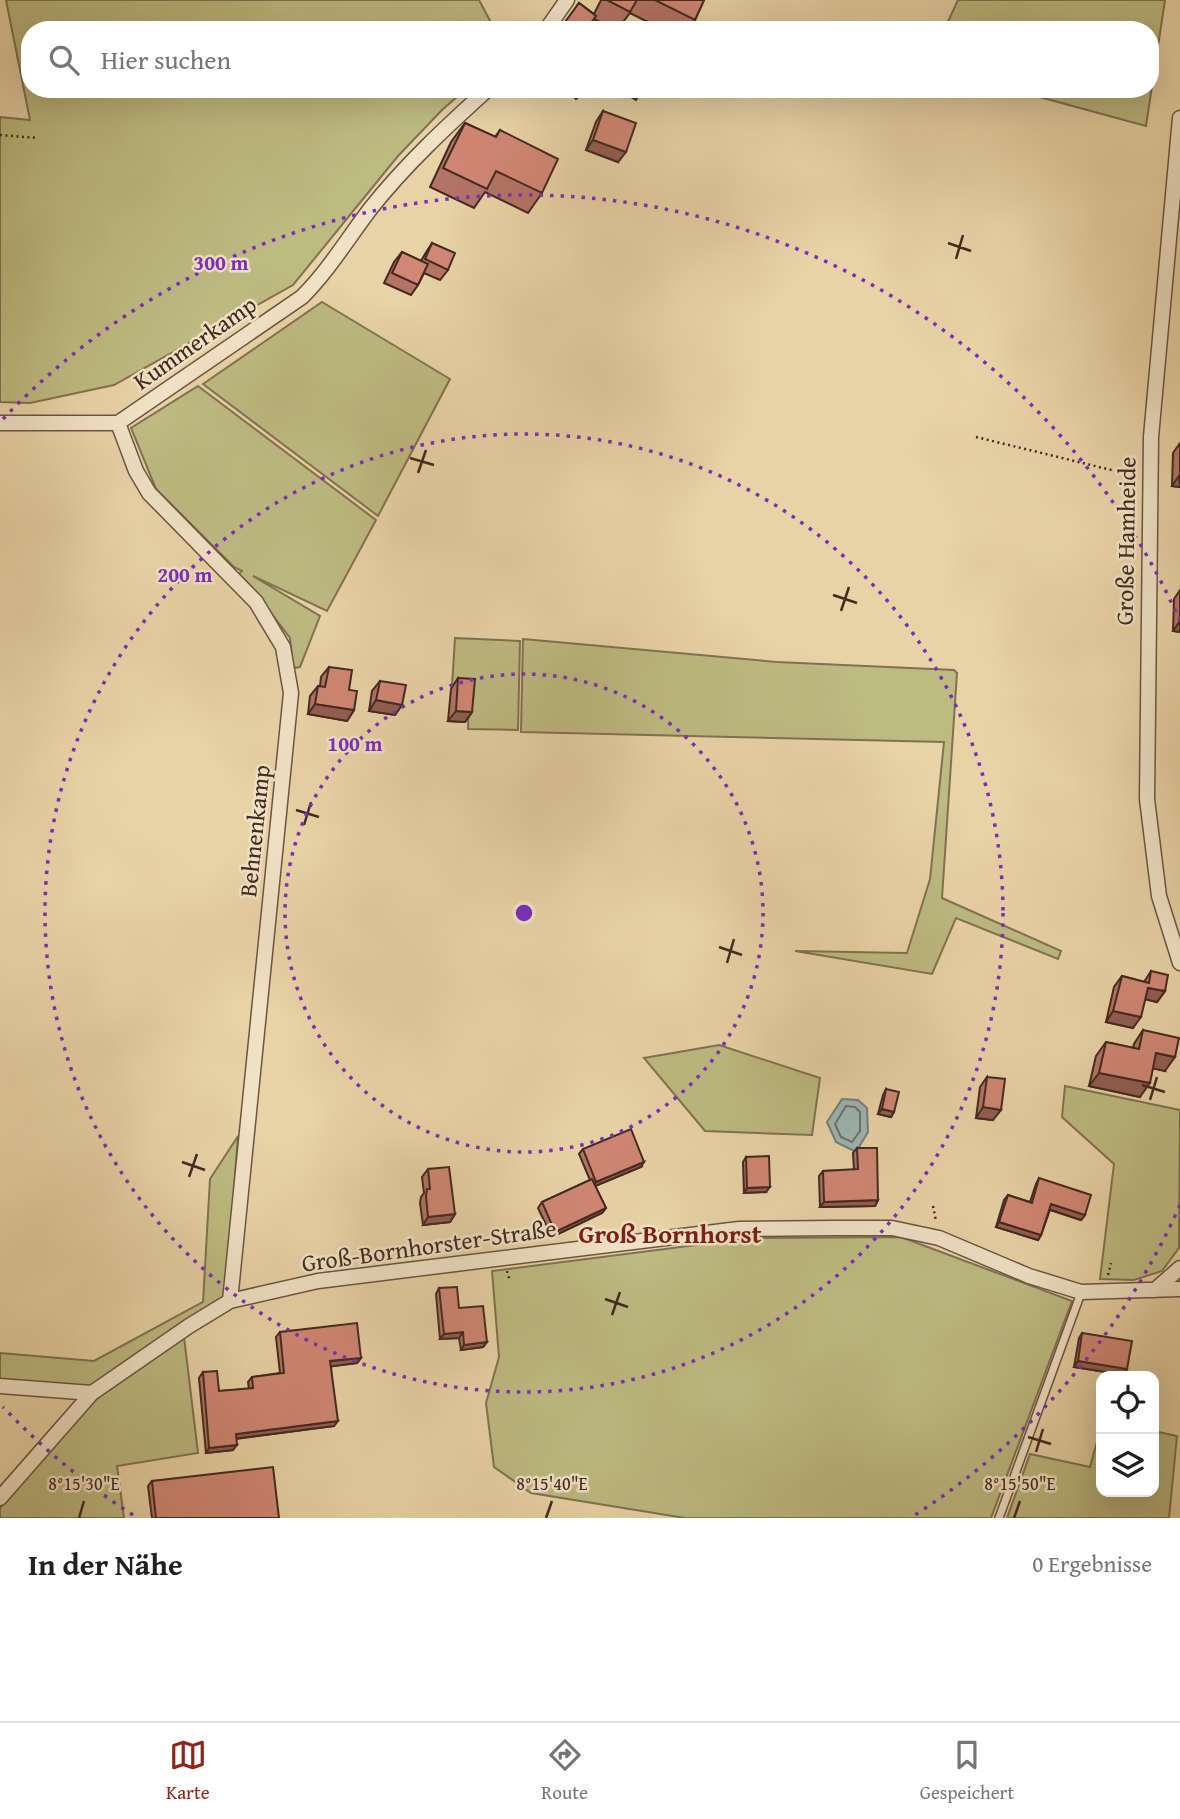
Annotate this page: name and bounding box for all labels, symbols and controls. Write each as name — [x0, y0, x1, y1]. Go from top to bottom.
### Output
search box — [21, 21, 1159, 98]
text: Hier suchen — [101, 40, 231, 79]
icon: search — [45, 41, 83, 79]
text: 300 m — [193, 247, 249, 278]
street label: Kummerkamp — [126, 287, 264, 398]
street label: Große Hamheide — [1107, 456, 1144, 626]
text: 200 m — [157, 559, 213, 590]
text: 100 m — [327, 728, 383, 759]
street label: Behnenkamp — [230, 763, 279, 899]
centre of rings — [512, 901, 536, 925]
street label: Groß-Bornhorster-Straße — [299, 1210, 559, 1281]
district label: Groß Bornhorst — [578, 1214, 762, 1253]
map controls — [1096, 1371, 1159, 1497]
button: locate — [1096, 1371, 1159, 1434]
button: layers — [1096, 1434, 1159, 1497]
text: 8°15'30"E — [48, 1470, 120, 1497]
text: 8°15'40"E — [516, 1470, 588, 1497]
text: 8°15'50"E — [984, 1470, 1056, 1497]
text: In der Nähe — [28, 1542, 183, 1586]
text: 0 Ergebnisse — [1032, 1547, 1152, 1580]
tab: Karte — [166, 1736, 210, 1806]
tab: Route — [541, 1736, 588, 1806]
tab: Gespeichert — [920, 1736, 1014, 1806]

